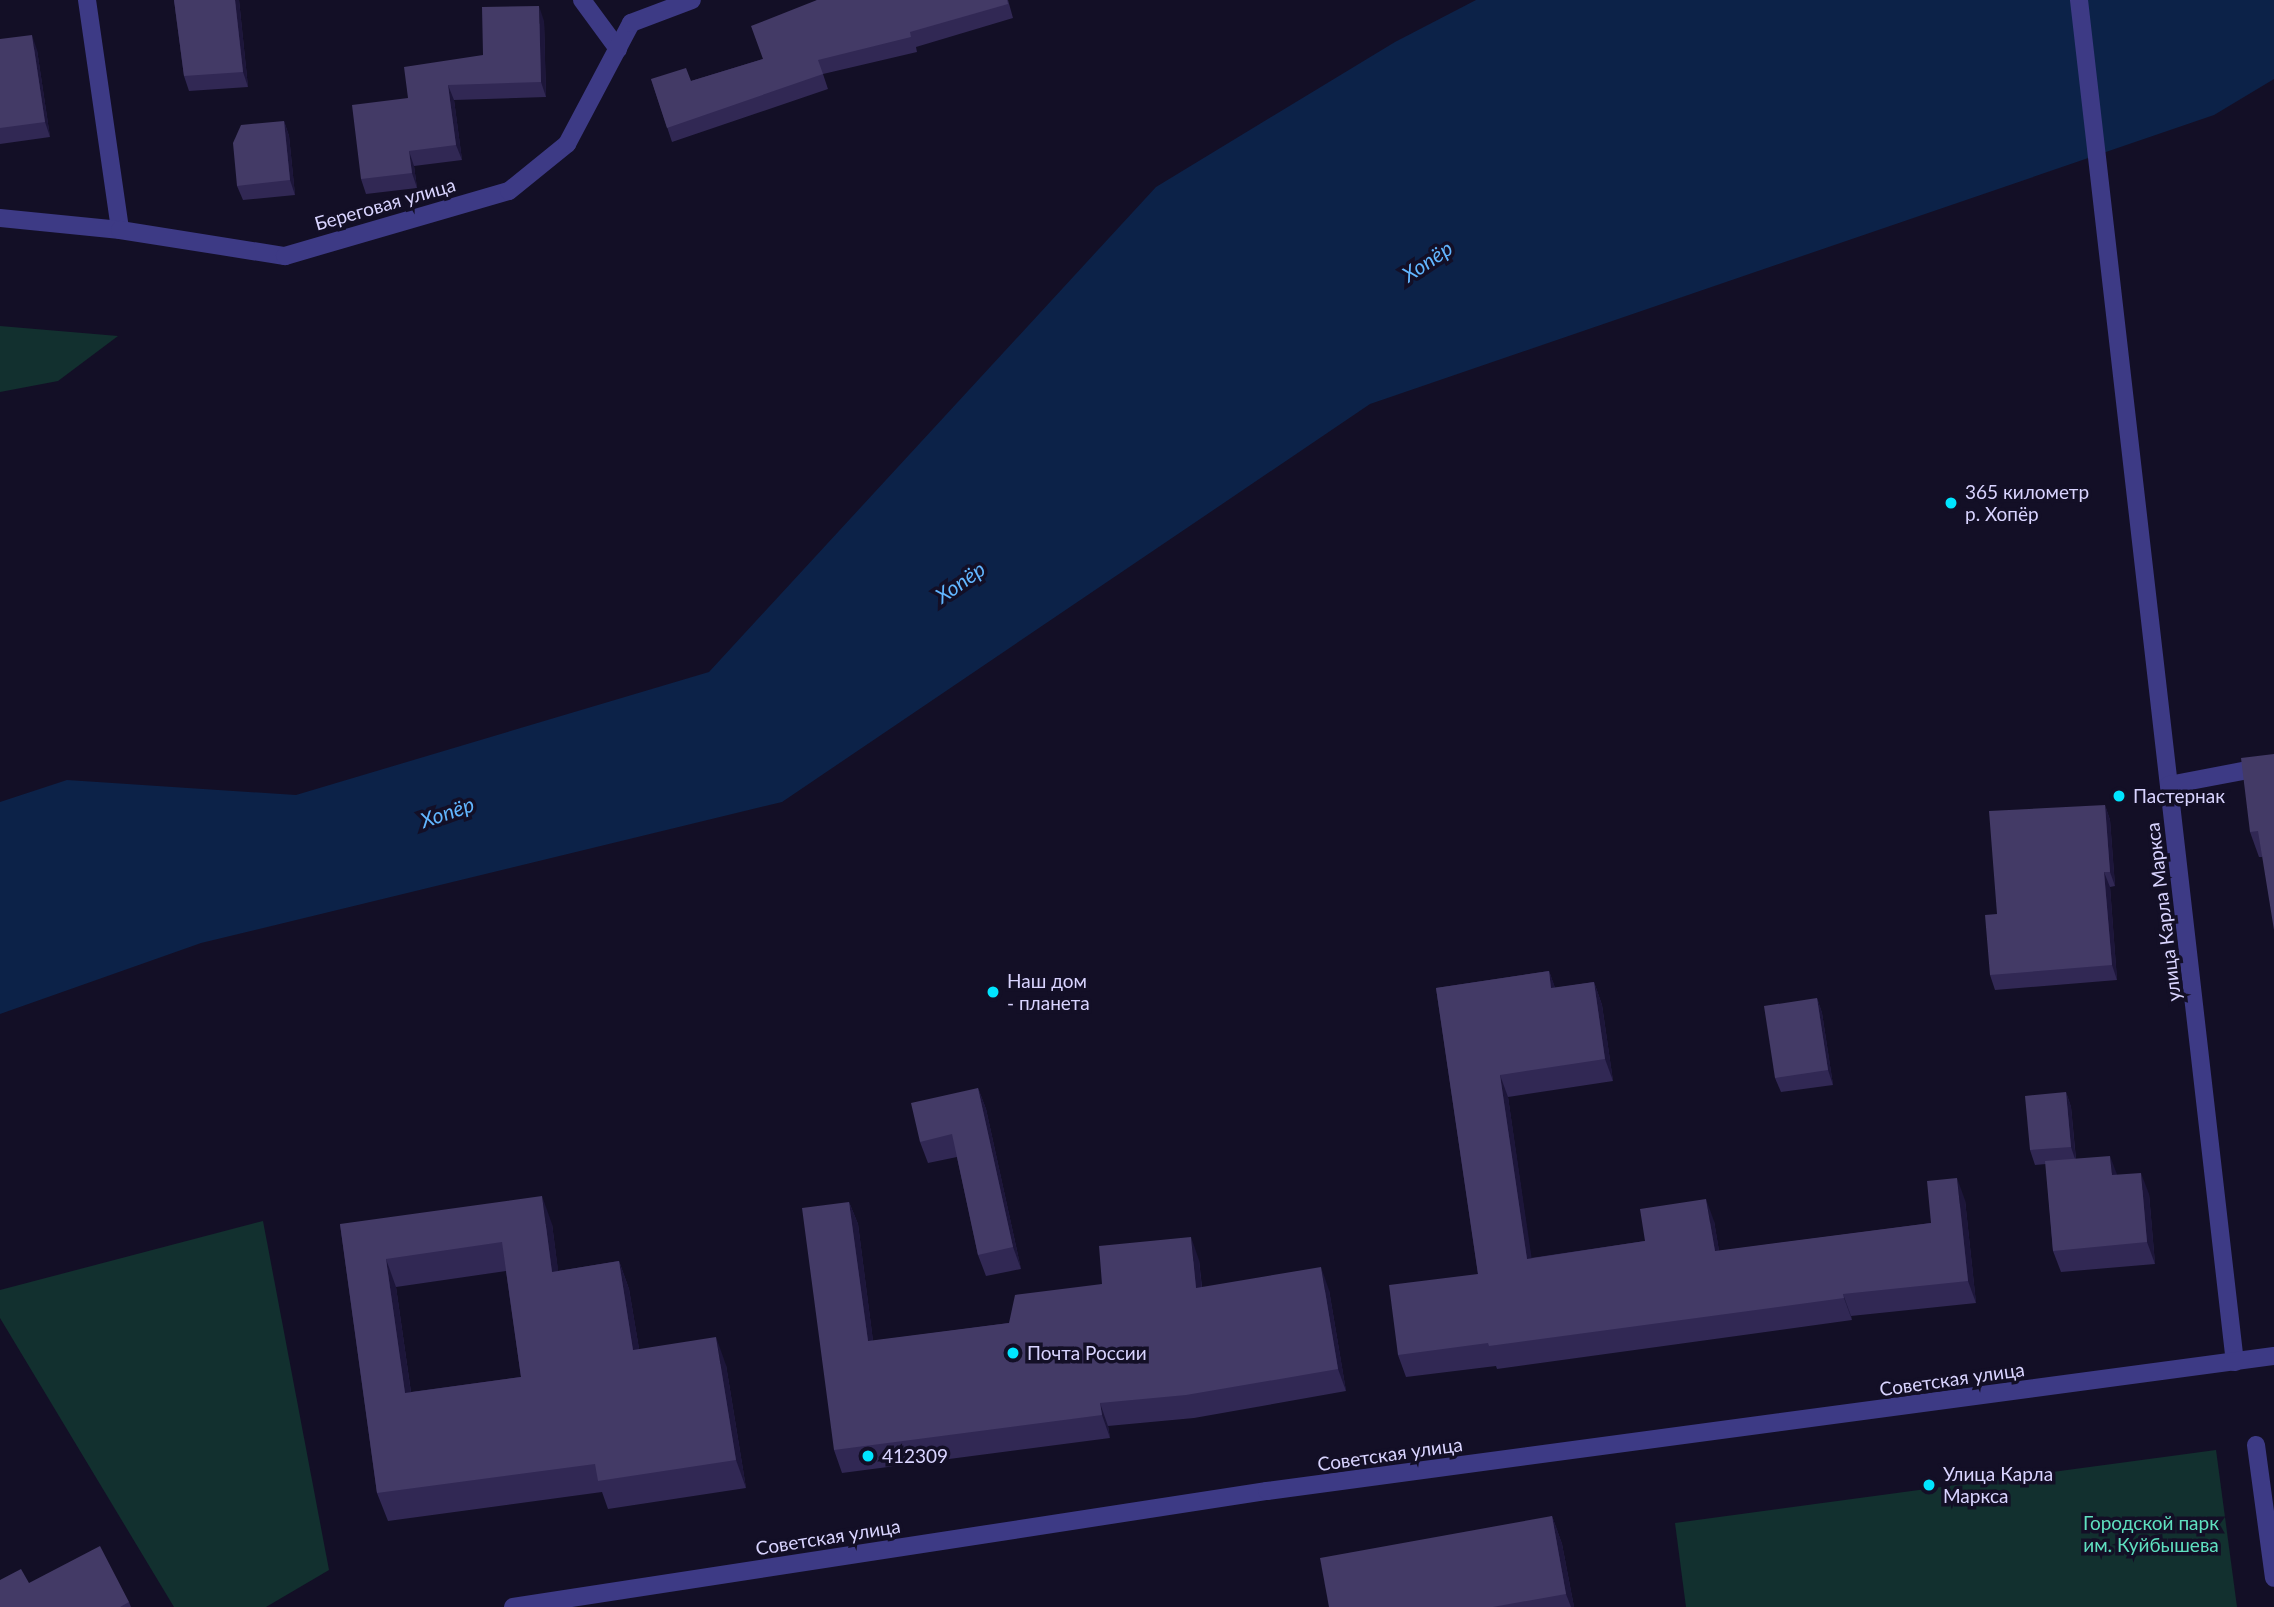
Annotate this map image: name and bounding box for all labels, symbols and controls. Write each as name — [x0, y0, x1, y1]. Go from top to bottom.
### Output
street label: Береговая улица — [312, 173, 458, 235]
water label: Хопёр — [1397, 235, 1457, 287]
place label: 365 километр р. Хопёр — [1965, 481, 2089, 525]
marker: 365 километр р. Хопёр — [1943, 495, 1959, 511]
water label: Хопёр — [930, 556, 990, 608]
place label: Пастернак — [2133, 785, 2225, 807]
marker: Пастернак — [2111, 788, 2127, 804]
water label: Хопёр — [417, 791, 477, 833]
street label: улица Карла Маркса — [2141, 821, 2185, 1003]
place label: Наш дом - планета — [1007, 970, 1090, 1014]
marker: Наш дом - планета — [985, 984, 1001, 1000]
place label: Почта России — [1027, 1342, 1147, 1364]
marker: Почта России — [1005, 1345, 1021, 1361]
street label: Советская улица — [1878, 1358, 2026, 1400]
street label: Советская улица — [1316, 1433, 1464, 1475]
place label: 412309 — [882, 1445, 948, 1467]
marker: 412309 — [860, 1448, 876, 1464]
place label: Улица Карла Маркса — [1943, 1463, 2053, 1507]
marker: Улица Карла Маркса — [1921, 1477, 1937, 1493]
park label: Городской парк им. Куйбышева — [2083, 1512, 2219, 1556]
street label: Советская улица — [754, 1514, 902, 1560]

